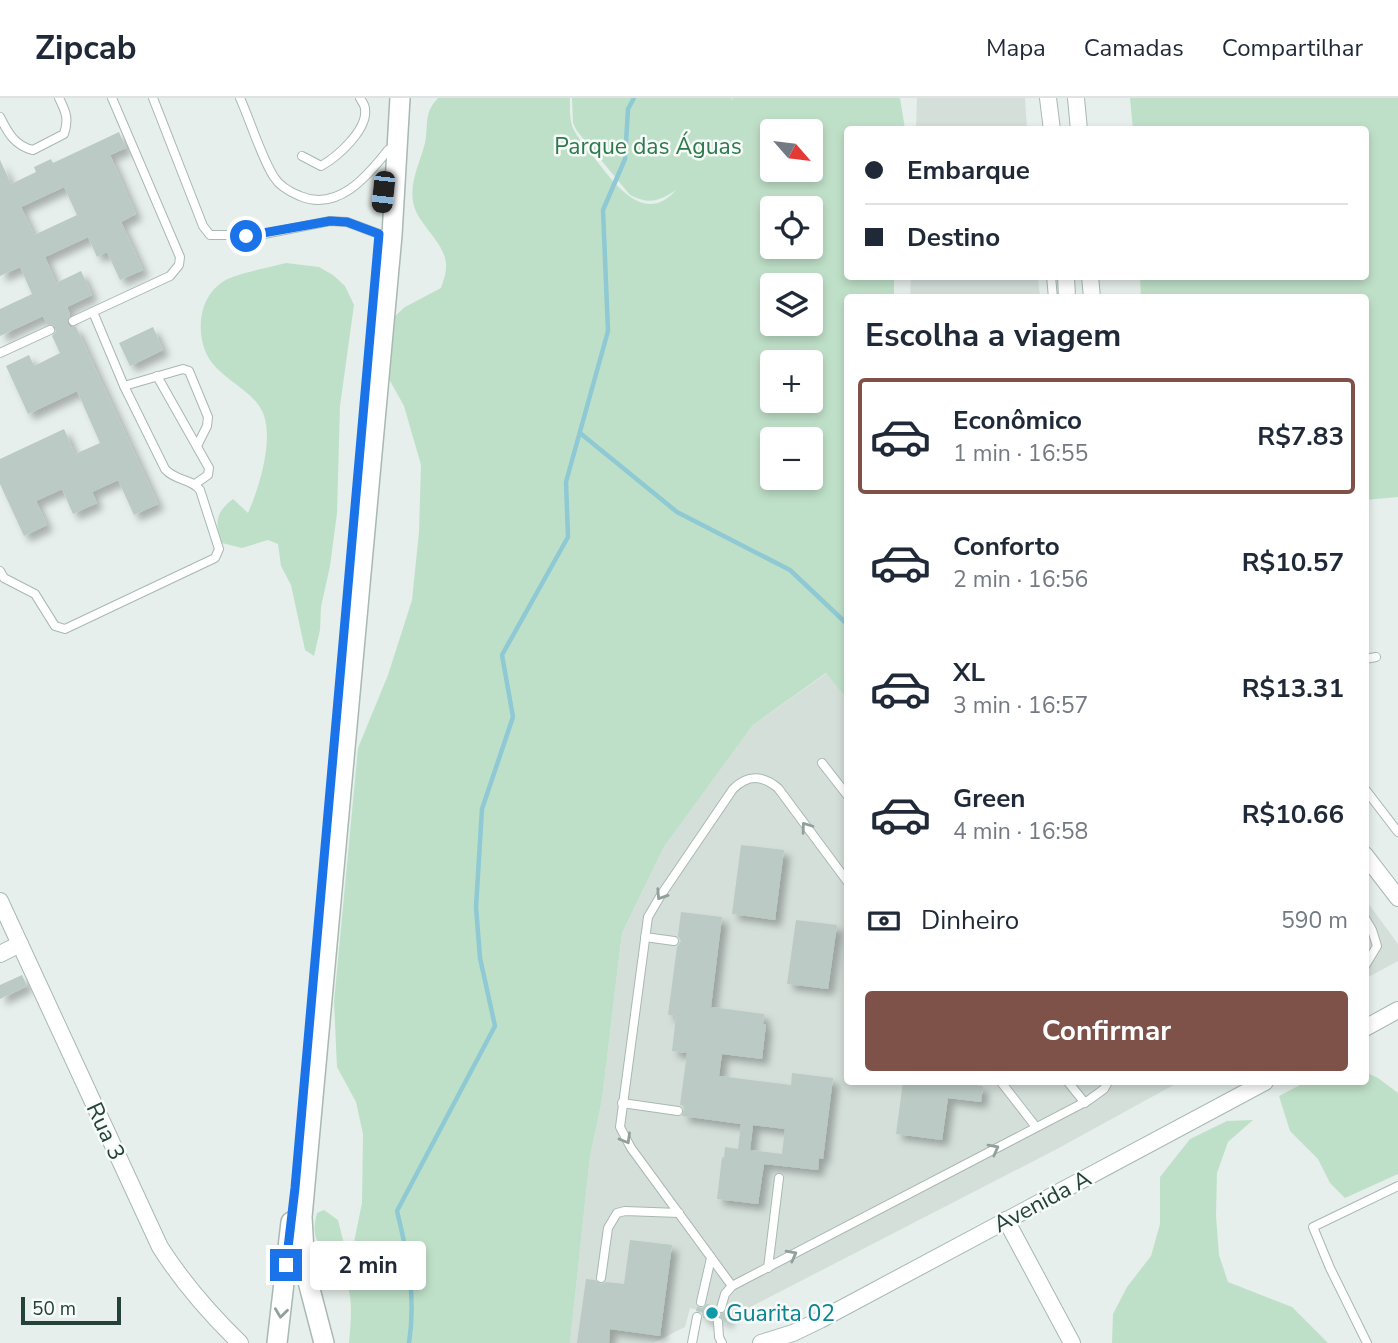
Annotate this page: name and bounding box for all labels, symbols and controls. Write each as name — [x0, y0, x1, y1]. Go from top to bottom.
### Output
text: Zipcab — [35, 26, 137, 71]
text: Mapa — [986, 32, 1046, 64]
text: Camadas — [1084, 32, 1184, 64]
text: Compartilhar — [1222, 32, 1363, 64]
north arrow — [760, 119, 822, 182]
map controls — [760, 119, 823, 490]
park label: Parque das Águas — [554, 131, 742, 162]
text: Embarque — [907, 153, 1030, 188]
car — [371, 170, 396, 214]
button: locate — [760, 196, 823, 259]
route start — [230, 220, 262, 252]
text: Destino — [907, 220, 1000, 255]
button: layers — [760, 273, 823, 336]
text: Escolha a viagem — [865, 314, 1121, 357]
button: + — [760, 350, 823, 413]
text: Econômico — [953, 403, 1082, 438]
icon: car — [869, 405, 932, 468]
text: R$7.83 — [1257, 419, 1344, 454]
button: − — [760, 427, 823, 490]
text: 1 min · 16:55 — [953, 438, 1088, 469]
text: Conforto — [953, 529, 1060, 564]
icon: car — [869, 531, 932, 594]
text: R$10.57 — [1242, 545, 1344, 580]
text: 2 min · 16:56 — [953, 564, 1088, 595]
text: XL — [953, 655, 985, 690]
icon: car — [869, 657, 932, 720]
text: R$13.31 — [1242, 671, 1344, 706]
text: 3 min · 16:57 — [953, 690, 1088, 721]
text: Green — [953, 781, 1026, 816]
icon: car — [869, 783, 932, 846]
text: R$10.66 — [1242, 797, 1344, 832]
text: 4 min · 16:58 — [953, 816, 1088, 847]
one-way arrow — [802, 822, 815, 834]
one-way arrow — [656, 887, 669, 900]
icon: cash — [865, 902, 903, 940]
text: Dinheiro — [921, 903, 1019, 938]
text: 590 m — [1281, 905, 1348, 936]
button: Confirmar — [865, 991, 1348, 1071]
street label: Rua 3 — [79, 1097, 132, 1165]
one-way arrow — [618, 1132, 631, 1145]
one-way arrow — [986, 1144, 999, 1157]
street label: Avenida A — [988, 1163, 1097, 1240]
callout: 2 min — [310, 1240, 426, 1290]
route end — [270, 1249, 302, 1281]
text: 2 min — [338, 1250, 398, 1281]
one-way arrow — [785, 1250, 797, 1263]
scale bar — [21, 1294, 121, 1326]
text: 50 m — [32, 1296, 76, 1322]
place label: Guarita 02 — [726, 1298, 835, 1329]
marker: Guarita 02 — [704, 1305, 720, 1321]
one-way arrow — [273, 1307, 288, 1319]

